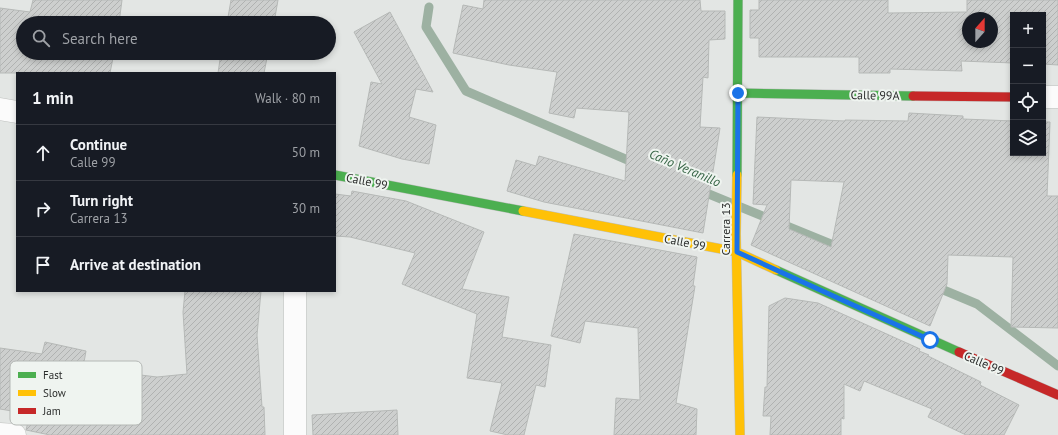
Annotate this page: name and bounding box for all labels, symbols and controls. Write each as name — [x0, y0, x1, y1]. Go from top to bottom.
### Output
north arrow — [962, 12, 998, 48]
map controls — [1010, 12, 1046, 156]
button: + — [1010, 12, 1046, 48]
search box — [16, 16, 336, 60]
icon: search — [30, 27, 52, 49]
text: Search here — [62, 29, 138, 48]
button: − — [1010, 48, 1046, 84]
route end — [729, 84, 747, 102]
button: locate — [1010, 84, 1046, 120]
text: 1 min — [32, 87, 73, 109]
street label: Calle 99A — [850, 87, 900, 103]
text: Walk · 80 m — [255, 90, 320, 107]
button: layers — [1010, 120, 1046, 156]
text: Continue — [70, 135, 127, 154]
icon: ahead — [32, 142, 54, 164]
text: 50 m — [292, 144, 320, 161]
water label: Caño Veranillo — [647, 145, 724, 191]
text: Calle 99 — [70, 154, 116, 171]
street label: Calle 99 — [345, 170, 389, 192]
text: Turn right — [70, 191, 133, 210]
icon: right — [32, 198, 54, 220]
text: 30 m — [292, 200, 320, 217]
street label: Carrera 13 — [718, 202, 733, 256]
text: Carrera 13 — [70, 210, 128, 227]
street label: Calle 99 — [663, 231, 707, 253]
icon: arrive — [32, 254, 54, 276]
text: Arrive at destination — [70, 255, 201, 274]
route start — [921, 331, 939, 349]
street label: Calle 99 — [962, 348, 1006, 378]
legend — [10, 361, 142, 425]
text: Fast — [43, 368, 63, 382]
text: Slow — [43, 386, 66, 400]
text: Jam — [42, 404, 61, 418]

